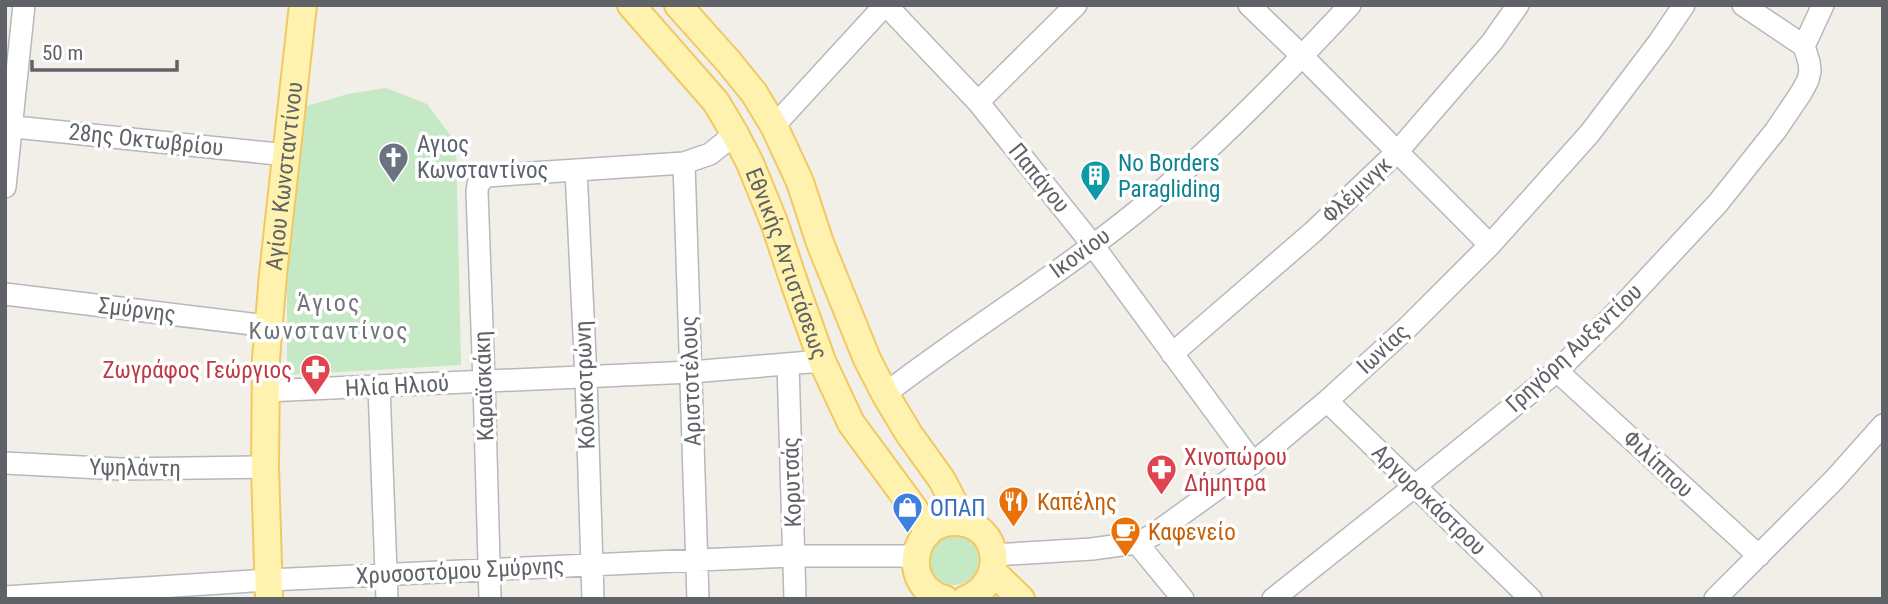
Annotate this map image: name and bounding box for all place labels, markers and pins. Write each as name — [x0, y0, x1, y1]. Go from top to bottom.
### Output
place label: Αγιος Κωνσταντίνος — [417, 131, 548, 184]
church icon: Αγιος Κωνσταντίνος — [377, 140, 411, 184]
place label: No Borders Paragliding — [1118, 150, 1220, 203]
building icon: No Borders Paragliding — [1078, 159, 1112, 203]
pharmacy icon: Ζωγράφος Γεώργιος — [298, 353, 332, 397]
place label: Ζωγράφος Γεώργιος — [102, 357, 292, 384]
place label: Χινοπώρου Δήμητρα — [1184, 444, 1287, 497]
pharmacy icon: Χινοπώρου Δήμητρα — [1144, 453, 1178, 497]
restaurant icon: Καπέλης — [997, 485, 1031, 529]
place label: Καπέλης — [1037, 489, 1117, 516]
shop icon: ΟΠΑΠ — [890, 491, 924, 535]
place label: ΟΠΑΠ — [930, 495, 986, 522]
cafe icon: Καφενείο — [1108, 515, 1142, 559]
place label: Καφενείο — [1148, 519, 1236, 546]

